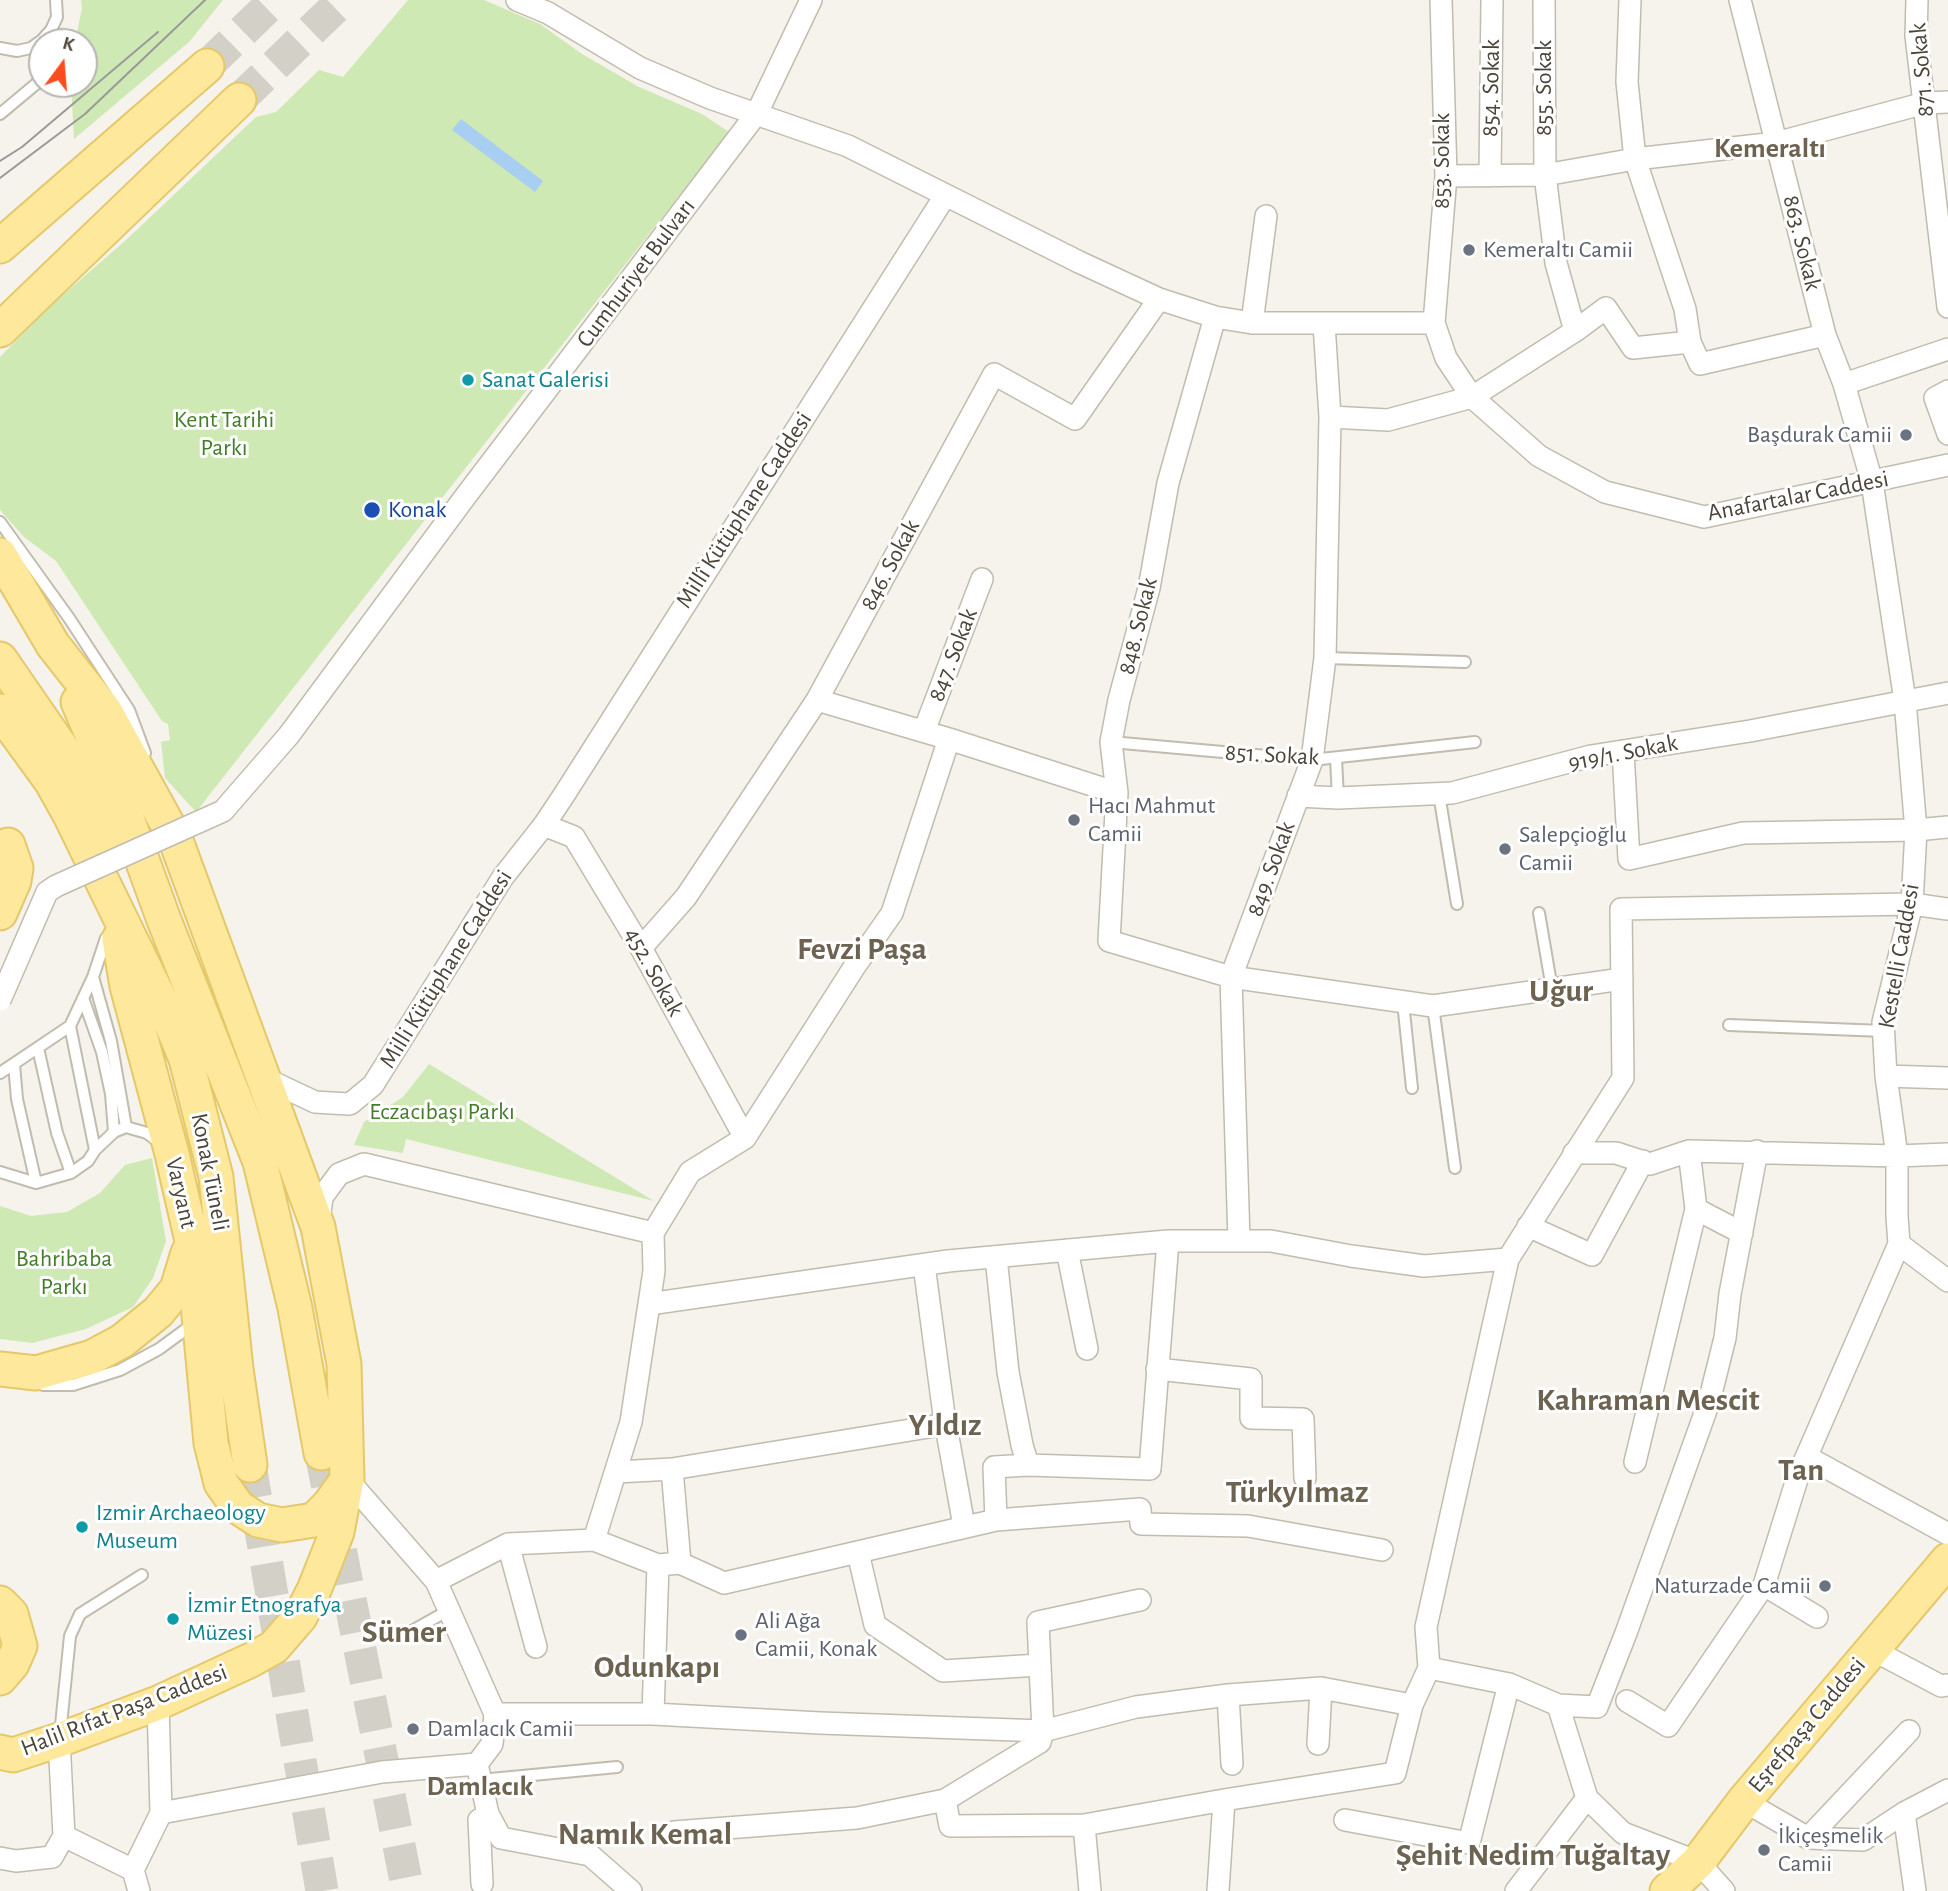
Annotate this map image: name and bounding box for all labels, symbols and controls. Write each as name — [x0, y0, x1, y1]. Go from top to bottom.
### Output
street label: 871. Sokak — [1904, 22, 1940, 118]
north arrow — [28, 28, 98, 98]
text: K — [60, 34, 76, 55]
street label: 854. Sokak — [1476, 39, 1506, 137]
street label: 855. Sokak — [1530, 40, 1558, 136]
street label: 853. Sokak — [1428, 113, 1456, 209]
district label: Kemeraltı — [1714, 132, 1826, 166]
street label: 863. Sokak — [1776, 192, 1828, 294]
street label: Cumhuriyet Bulvarı — [571, 193, 701, 353]
place label: Kemeraltı Camii — [1483, 236, 1633, 264]
marker: Kemeraltı Camii — [1461, 242, 1477, 258]
place label: Sanat Galerisi — [482, 366, 609, 394]
marker: Sanat Galerisi — [460, 372, 476, 388]
park label: Kent Tarihi Parkı — [174, 406, 274, 462]
street label: Millî Kütüphane Caddesi — [670, 406, 818, 614]
place label: Başdurak Camii — [1747, 421, 1892, 449]
marker: Başdurak Camii — [1898, 427, 1914, 443]
street label: Anafartalar Caddesi — [1705, 464, 1891, 528]
place label: Konak — [388, 496, 447, 524]
marker: Konak — [362, 500, 382, 520]
street label: 846. Sokak — [854, 515, 926, 615]
street label: 848. Sokak — [1112, 575, 1164, 677]
street label: 847. Sokak — [922, 604, 984, 706]
street label: 919/1. Sokak — [1566, 728, 1680, 778]
street label: 851. Sokak — [1224, 738, 1320, 772]
place label: Hacı Mahmut Camii — [1088, 792, 1215, 848]
marker: Hacı Mahmut Camii — [1066, 812, 1082, 828]
street label: 849. Sokak — [1241, 818, 1301, 920]
place label: Salepçioğlu Camii — [1519, 821, 1627, 877]
marker: Salepçioğlu Camii — [1497, 841, 1513, 857]
street label: Milli Kütüphane Caddesi — [373, 865, 519, 1073]
street label: Kestelli Caddesi — [1872, 881, 1926, 1031]
street label: 452. Sokak — [618, 923, 690, 1021]
district label: Fevzi Paşa — [797, 930, 927, 968]
district label: Uğur — [1529, 972, 1593, 1010]
park label: Eczacıbaşı Parkı — [369, 1098, 515, 1126]
street label: Konak Tüneli — [184, 1111, 236, 1233]
street label: Varyant — [159, 1155, 203, 1231]
park label: Bahribaba Parkı — [16, 1245, 112, 1301]
district label: Kahraman Mescit — [1536, 1381, 1760, 1419]
district label: Yıldız — [908, 1406, 982, 1444]
district label: Tan — [1778, 1451, 1824, 1489]
district label: Türkyılmaz — [1225, 1473, 1369, 1511]
place label: Izmir Archaeology Museum — [96, 1499, 266, 1555]
marker: Izmir Archaeology Museum — [74, 1519, 90, 1535]
place label: Naturzade Camii — [1654, 1572, 1811, 1600]
marker: Naturzade Camii — [1817, 1578, 1833, 1594]
place label: İzmir Etnografya Müzesi — [187, 1591, 342, 1647]
place label: Ali Ağa Camii, Konak — [755, 1607, 877, 1663]
marker: İzmir Etnografya Müzesi — [165, 1611, 181, 1627]
district label: Sümer — [362, 1613, 446, 1651]
marker: Ali Ağa Camii, Konak — [733, 1627, 749, 1643]
district label: Odunkapı — [594, 1648, 720, 1686]
street label: Eşrefpaşa Caddesi — [1742, 1651, 1872, 1799]
street label: Halil Rıfat Paşa Caddesi — [17, 1657, 231, 1763]
place label: Damlacık Camii — [427, 1715, 574, 1743]
marker: Damlacık Camii — [405, 1721, 421, 1737]
district label: Damlacık — [427, 1770, 533, 1804]
district label: Namık Kemal — [558, 1815, 732, 1853]
place label: İkiçeşmelik Camii — [1778, 1822, 1883, 1878]
district label: Şehit Nedim Tuğaltay — [1396, 1836, 1670, 1874]
marker: İkiçeşmelik Camii — [1756, 1842, 1772, 1858]

